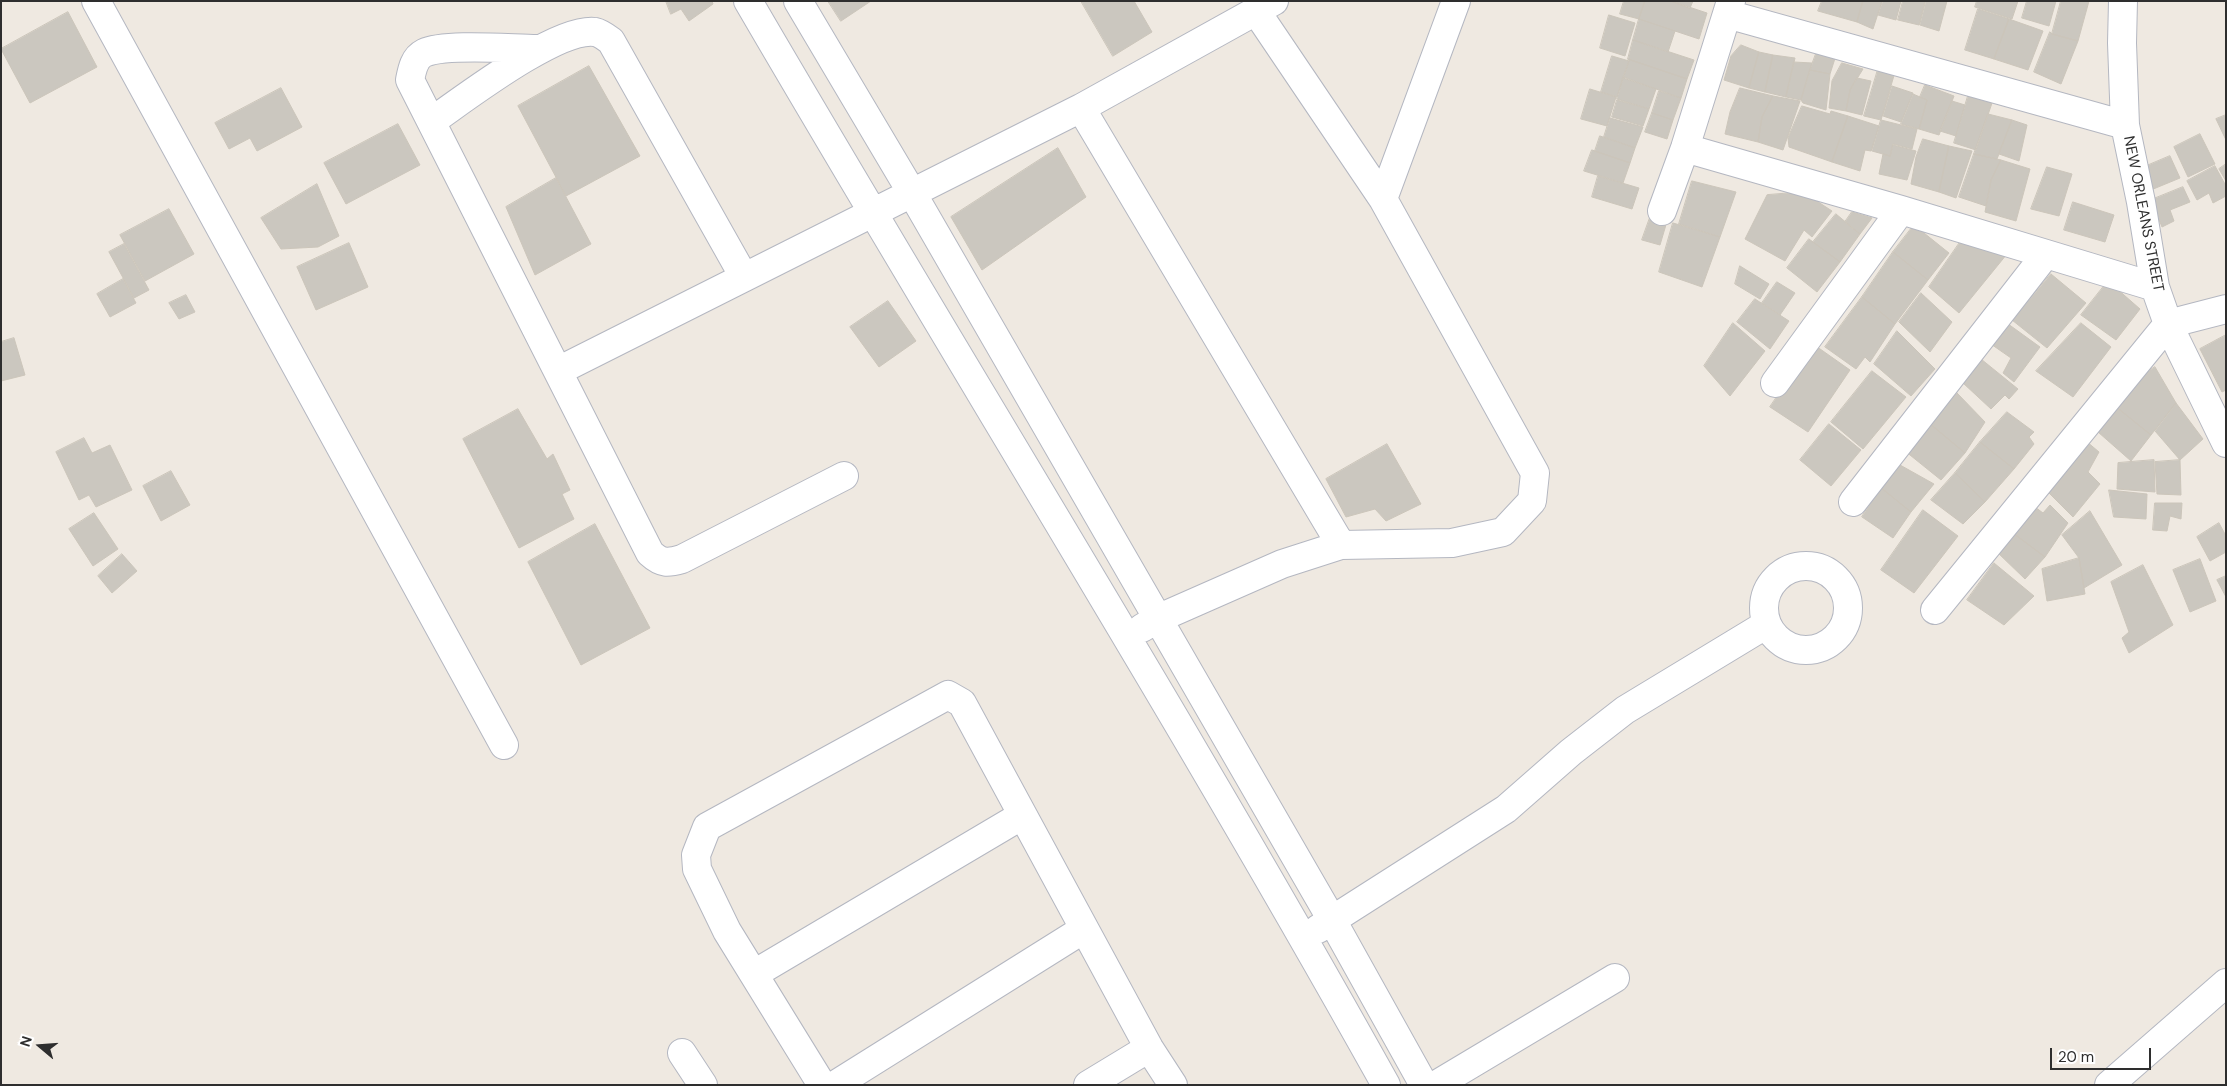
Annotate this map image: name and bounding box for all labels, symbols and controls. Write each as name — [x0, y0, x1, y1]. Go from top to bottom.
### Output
street label: NEW ORLEANS STREET — [2119, 135, 2167, 293]
north arrow — [15, 1021, 65, 1071]
text: N — [16, 1034, 36, 1049]
scale bar — [2052, 1038, 2153, 1070]
text: 20 m — [2058, 1047, 2094, 1067]

